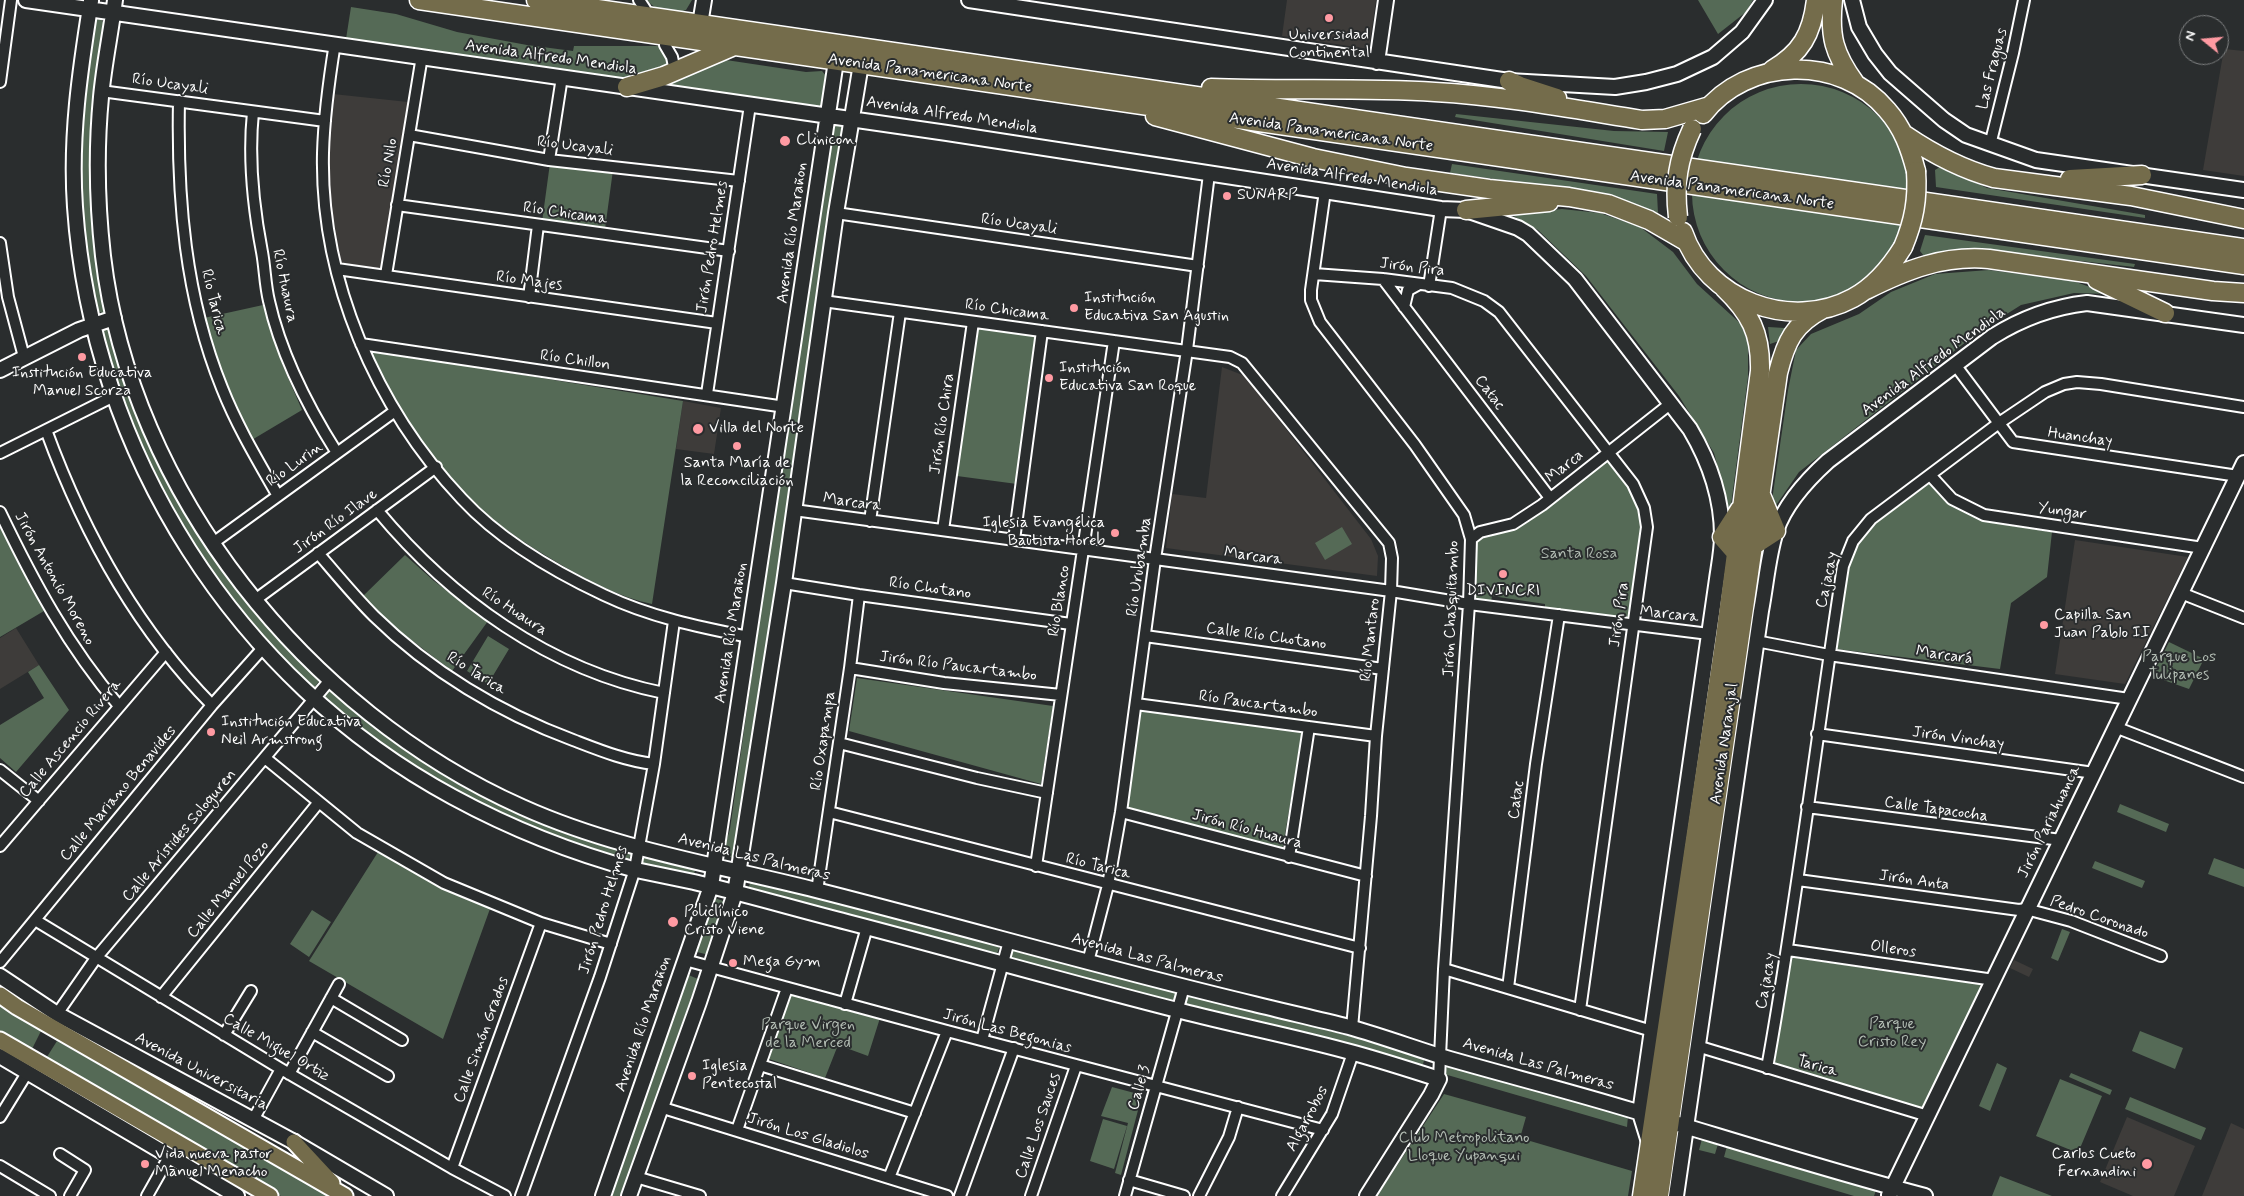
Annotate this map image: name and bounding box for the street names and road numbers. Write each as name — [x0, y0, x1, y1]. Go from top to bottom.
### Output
street label: Las Fraguas — [1974, 26, 2012, 112]
street label: Avenida Alfredo Mendiola — [464, 36, 638, 80]
street label: Avenida Panamericana Norte — [827, 50, 1033, 98]
street label: Río Ucayali — [131, 70, 209, 100]
street label: Avenida Alfredo Mendiola — [865, 93, 1039, 139]
street label: Avenida Panamericana Norte — [1228, 109, 1434, 157]
street label: Río Ucayali — [536, 133, 614, 161]
street label: Río Nilo — [375, 137, 403, 189]
street label: Avenida Alfredo Mendiola — [1265, 155, 1439, 201]
street label: Avenida Río Marañon — [774, 161, 812, 305]
street label: Avenida Panamericana Norte — [1629, 167, 1835, 215]
street label: Jirón Pedro Helmes — [693, 180, 733, 314]
street label: Río Chicama — [522, 199, 608, 229]
street label: Río Ucayali — [980, 210, 1058, 240]
street label: Río Huaura — [267, 248, 301, 324]
street label: Jirón Pira — [1378, 254, 1446, 282]
street label: Río Tarica — [196, 267, 230, 337]
street label: Río Majes — [495, 268, 563, 296]
street label: Río Chicama — [964, 296, 1050, 326]
street label: Avenida Alfredo Mendiola — [1858, 303, 2010, 421]
street label: Río Chillon — [539, 347, 611, 375]
street label: Jirón Río Chira — [926, 372, 960, 476]
street label: Catac — [1470, 372, 1508, 414]
street label: Huanchay — [2046, 424, 2114, 452]
street label: Río Lurin — [263, 438, 327, 492]
street label: Marca — [1542, 446, 1588, 488]
street label: Jirón Río Ilave — [290, 485, 382, 559]
street label: Marcara — [822, 489, 882, 517]
street label: Yungar — [2036, 499, 2088, 525]
street label: Jirón Antonio Moreno — [9, 509, 99, 649]
street label: Río Urubamba — [1124, 516, 1156, 618]
street label: Jirón Chasquitambo — [1440, 540, 1464, 678]
street label: Marcara — [1223, 543, 1283, 571]
street label: Cajacay — [1813, 550, 1843, 610]
street label: Avenida Río Marañon — [711, 561, 753, 705]
street label: Río Blanco — [1045, 564, 1075, 638]
street label: Río Chotano — [888, 574, 972, 604]
street label: Jirón Pira — [1606, 581, 1634, 649]
street label: Río Huaura — [477, 584, 551, 640]
street label: Río Mantaro — [1357, 597, 1385, 683]
street label: Marcara — [1639, 602, 1699, 628]
street label: Calle Río Chotano — [1205, 619, 1327, 655]
street label: Marcará — [1914, 643, 1974, 669]
street label: Río Tarica — [443, 648, 509, 700]
street label: Jirón Río Paucartambo — [878, 648, 1038, 686]
street label: Calle Ascencio Rivera — [16, 676, 126, 802]
street label: Avenida Naranjal — [1707, 682, 1743, 806]
street label: Río Paucartambo — [1197, 687, 1319, 723]
street label: Río Oxapampa — [808, 690, 840, 792]
street label: Calle Mariano Benavides — [57, 722, 181, 866]
street label: Jirón Vinchay — [1911, 723, 2005, 755]
street label: Jirón Pariahuanca — [2014, 762, 2086, 882]
street label: Calle Arístides Sologuren — [119, 766, 241, 906]
street label: Catac — [1505, 780, 1529, 820]
street label: Calle Tapacocha — [1883, 793, 1989, 827]
street label: Jirón Río Huaura — [1190, 806, 1304, 854]
street label: Avenida Las Palmeras — [676, 830, 832, 886]
street label: Calle Manuel Pozo — [184, 837, 274, 943]
street label: Jirón Pedro Helmes — [575, 843, 633, 977]
street label: Río Tarica — [1063, 850, 1133, 884]
street label: Jirón Anta — [1878, 867, 1950, 895]
street label: Pedro Coronado — [2047, 892, 2151, 944]
street label: Avenida Las Palmeras — [1069, 929, 1225, 989]
street label: Olleros — [1869, 937, 1917, 963]
street label: Cajacay — [1753, 951, 1781, 1011]
street label: Avenida Río Marañon — [612, 954, 676, 1094]
street label: Calle Simón Grados — [450, 974, 514, 1106]
street label: Jirón Las Begonias — [941, 1006, 1073, 1058]
street label: Calle Miguel Ortiz — [219, 1010, 333, 1086]
street label: Avenida Universitaria — [131, 1029, 271, 1115]
street label: Avenida Las Palmeras — [1460, 1034, 1616, 1096]
street label: Tarica — [1794, 1052, 1840, 1082]
street label: Calle 3 — [1124, 1063, 1156, 1113]
street label: Calle Los Sauces — [1012, 1071, 1066, 1181]
street label: Algarrobos — [1283, 1083, 1333, 1155]
street label: Jirón Los Gladiolos — [745, 1109, 871, 1165]

